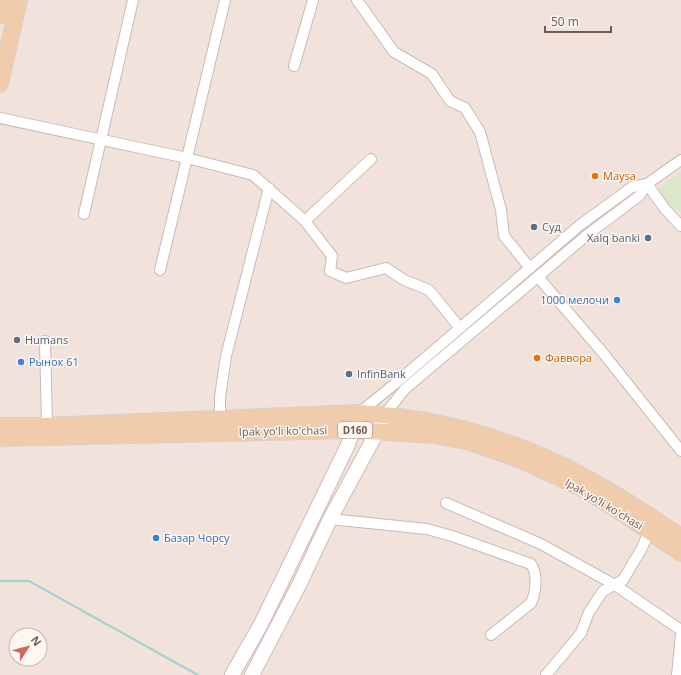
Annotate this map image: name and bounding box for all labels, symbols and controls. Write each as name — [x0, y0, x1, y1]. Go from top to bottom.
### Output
scale bar — [545, 8, 611, 34]
text: 50 m — [551, 13, 579, 30]
place label: Maysa — [603, 168, 636, 183]
marker: Maysa — [590, 171, 600, 181]
place label: Суд — [542, 219, 561, 234]
marker: Суд — [529, 222, 539, 232]
place label: Xalq banki — [587, 230, 640, 245]
marker: Xalq banki — [643, 233, 653, 243]
place label: 1000 мелочи — [540, 292, 609, 307]
marker: 1000 мелочи — [612, 295, 622, 305]
place label: Humans — [25, 332, 68, 347]
marker: Humans — [12, 335, 22, 345]
place label: Фаввора — [545, 350, 592, 365]
marker: Фаввора — [532, 353, 542, 363]
place label: Рынок 61 — [29, 354, 79, 369]
marker: Рынок 61 — [16, 357, 26, 367]
place label: InfinBank — [357, 366, 406, 381]
marker: InfinBank — [344, 369, 354, 379]
street label: Ipak yo'li ko'chasi — [239, 422, 327, 439]
road number: D160 — [338, 422, 372, 438]
street label: Ipak yo'li ko'chasi — [562, 474, 646, 533]
place label: Базар Чорсу — [164, 530, 230, 545]
marker: Базар Чорсу — [151, 533, 161, 543]
north arrow — [8, 627, 48, 667]
text: N — [28, 633, 45, 649]

